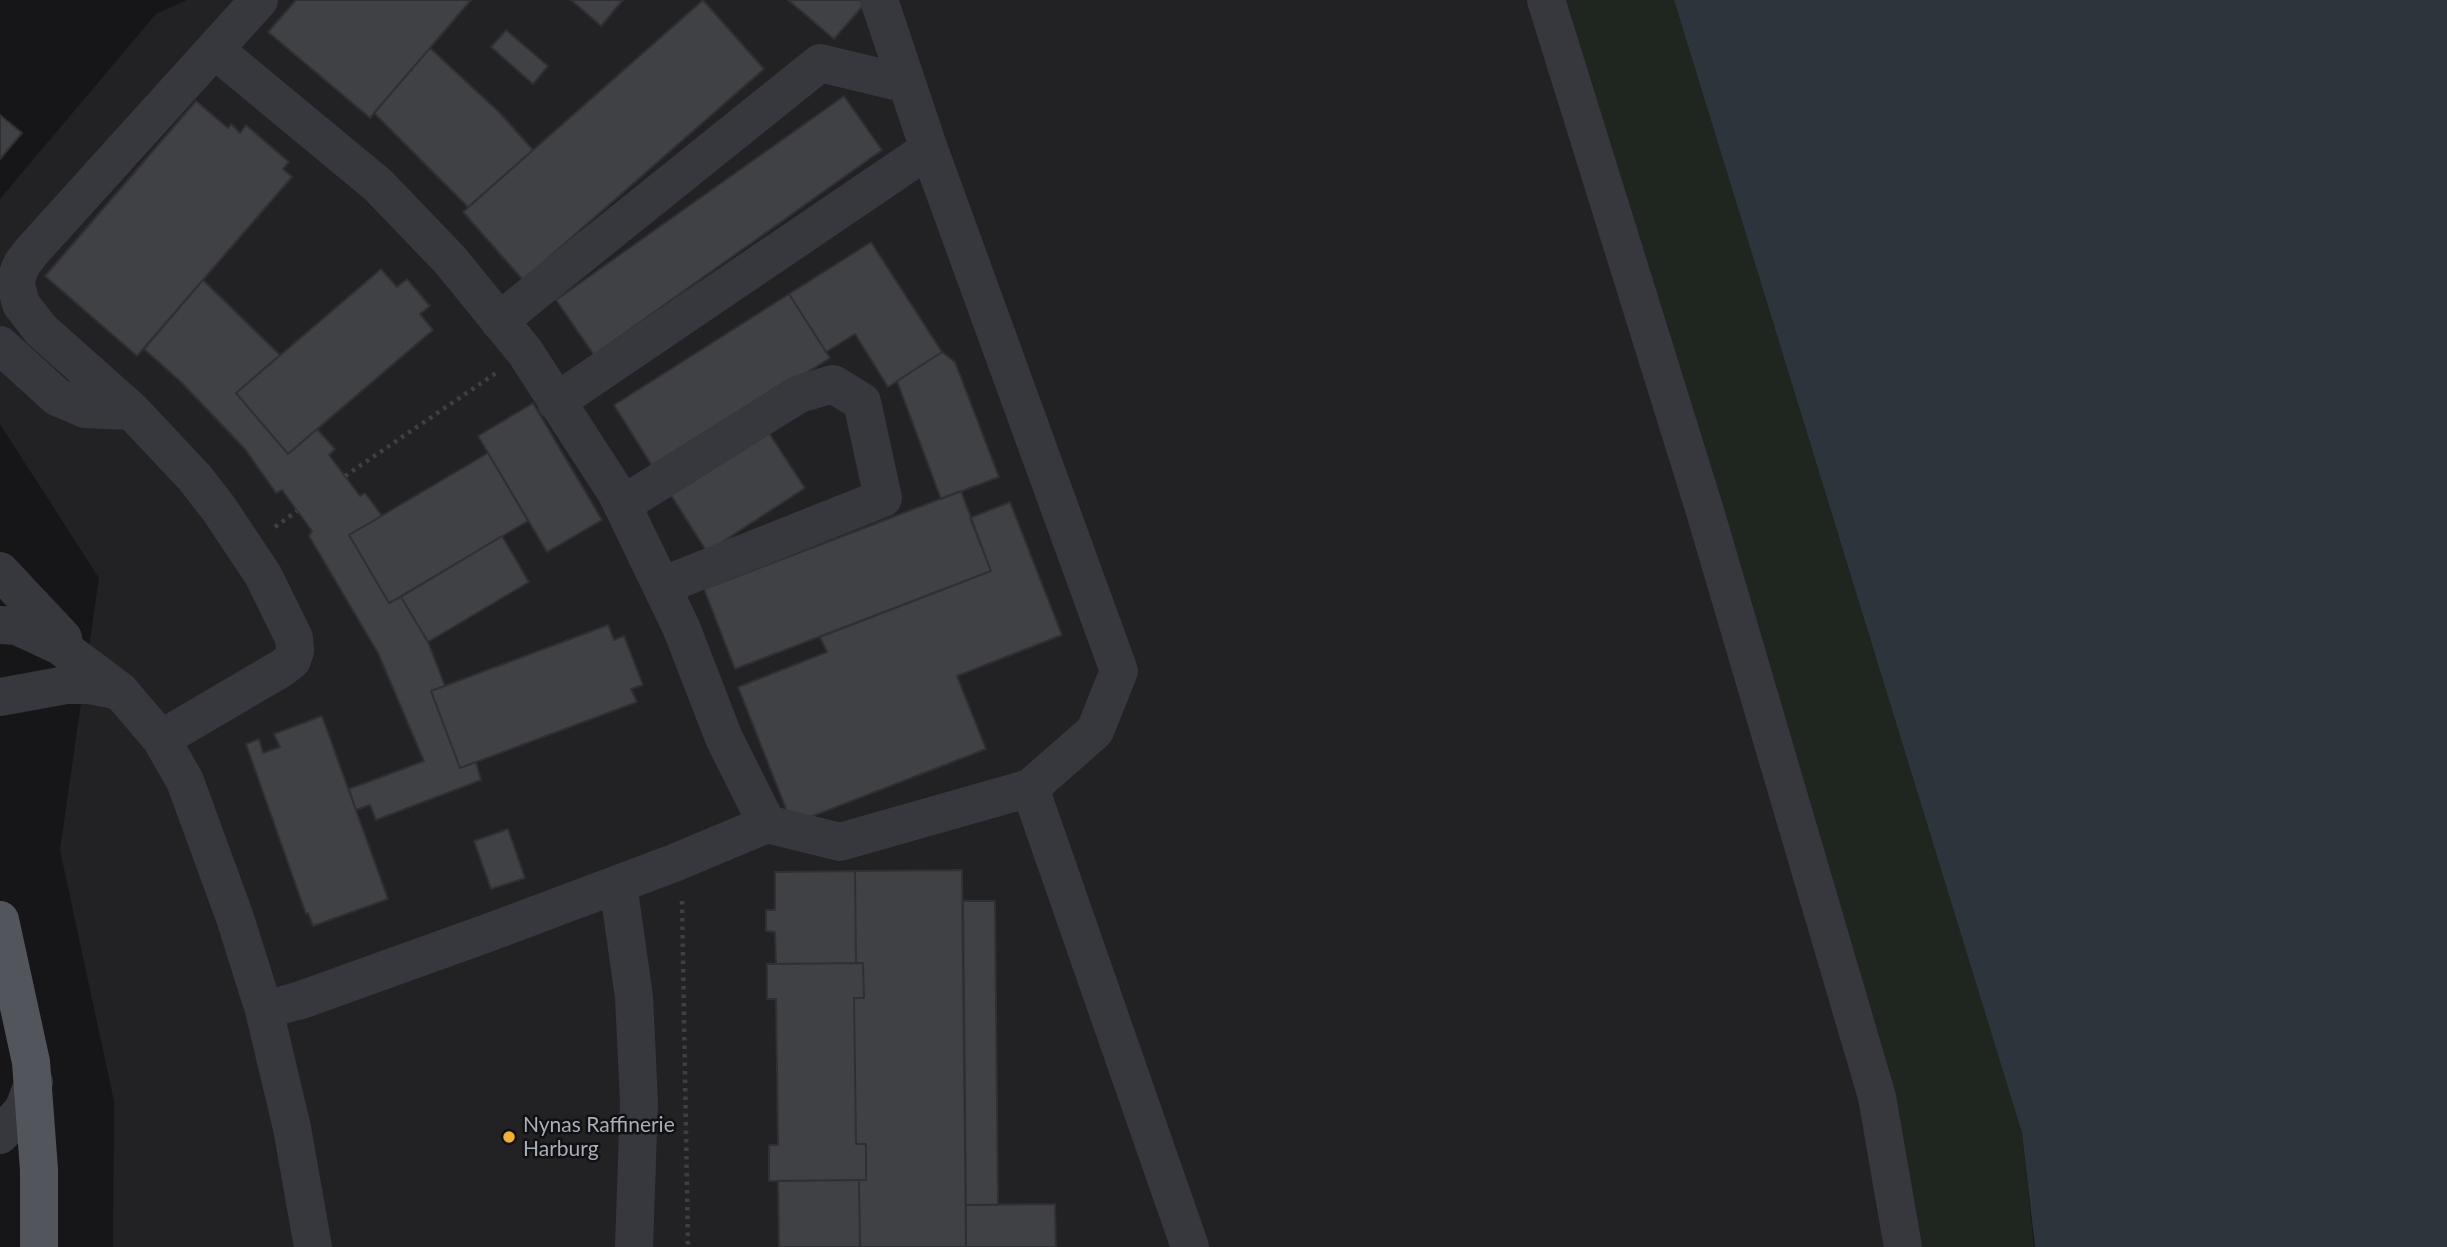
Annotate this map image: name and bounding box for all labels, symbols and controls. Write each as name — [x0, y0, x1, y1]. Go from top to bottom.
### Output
place label: Nynas Raffinerie Harburg — [523, 1112, 675, 1162]
marker: Nynas Raffinerie Harburg — [501, 1129, 517, 1145]

